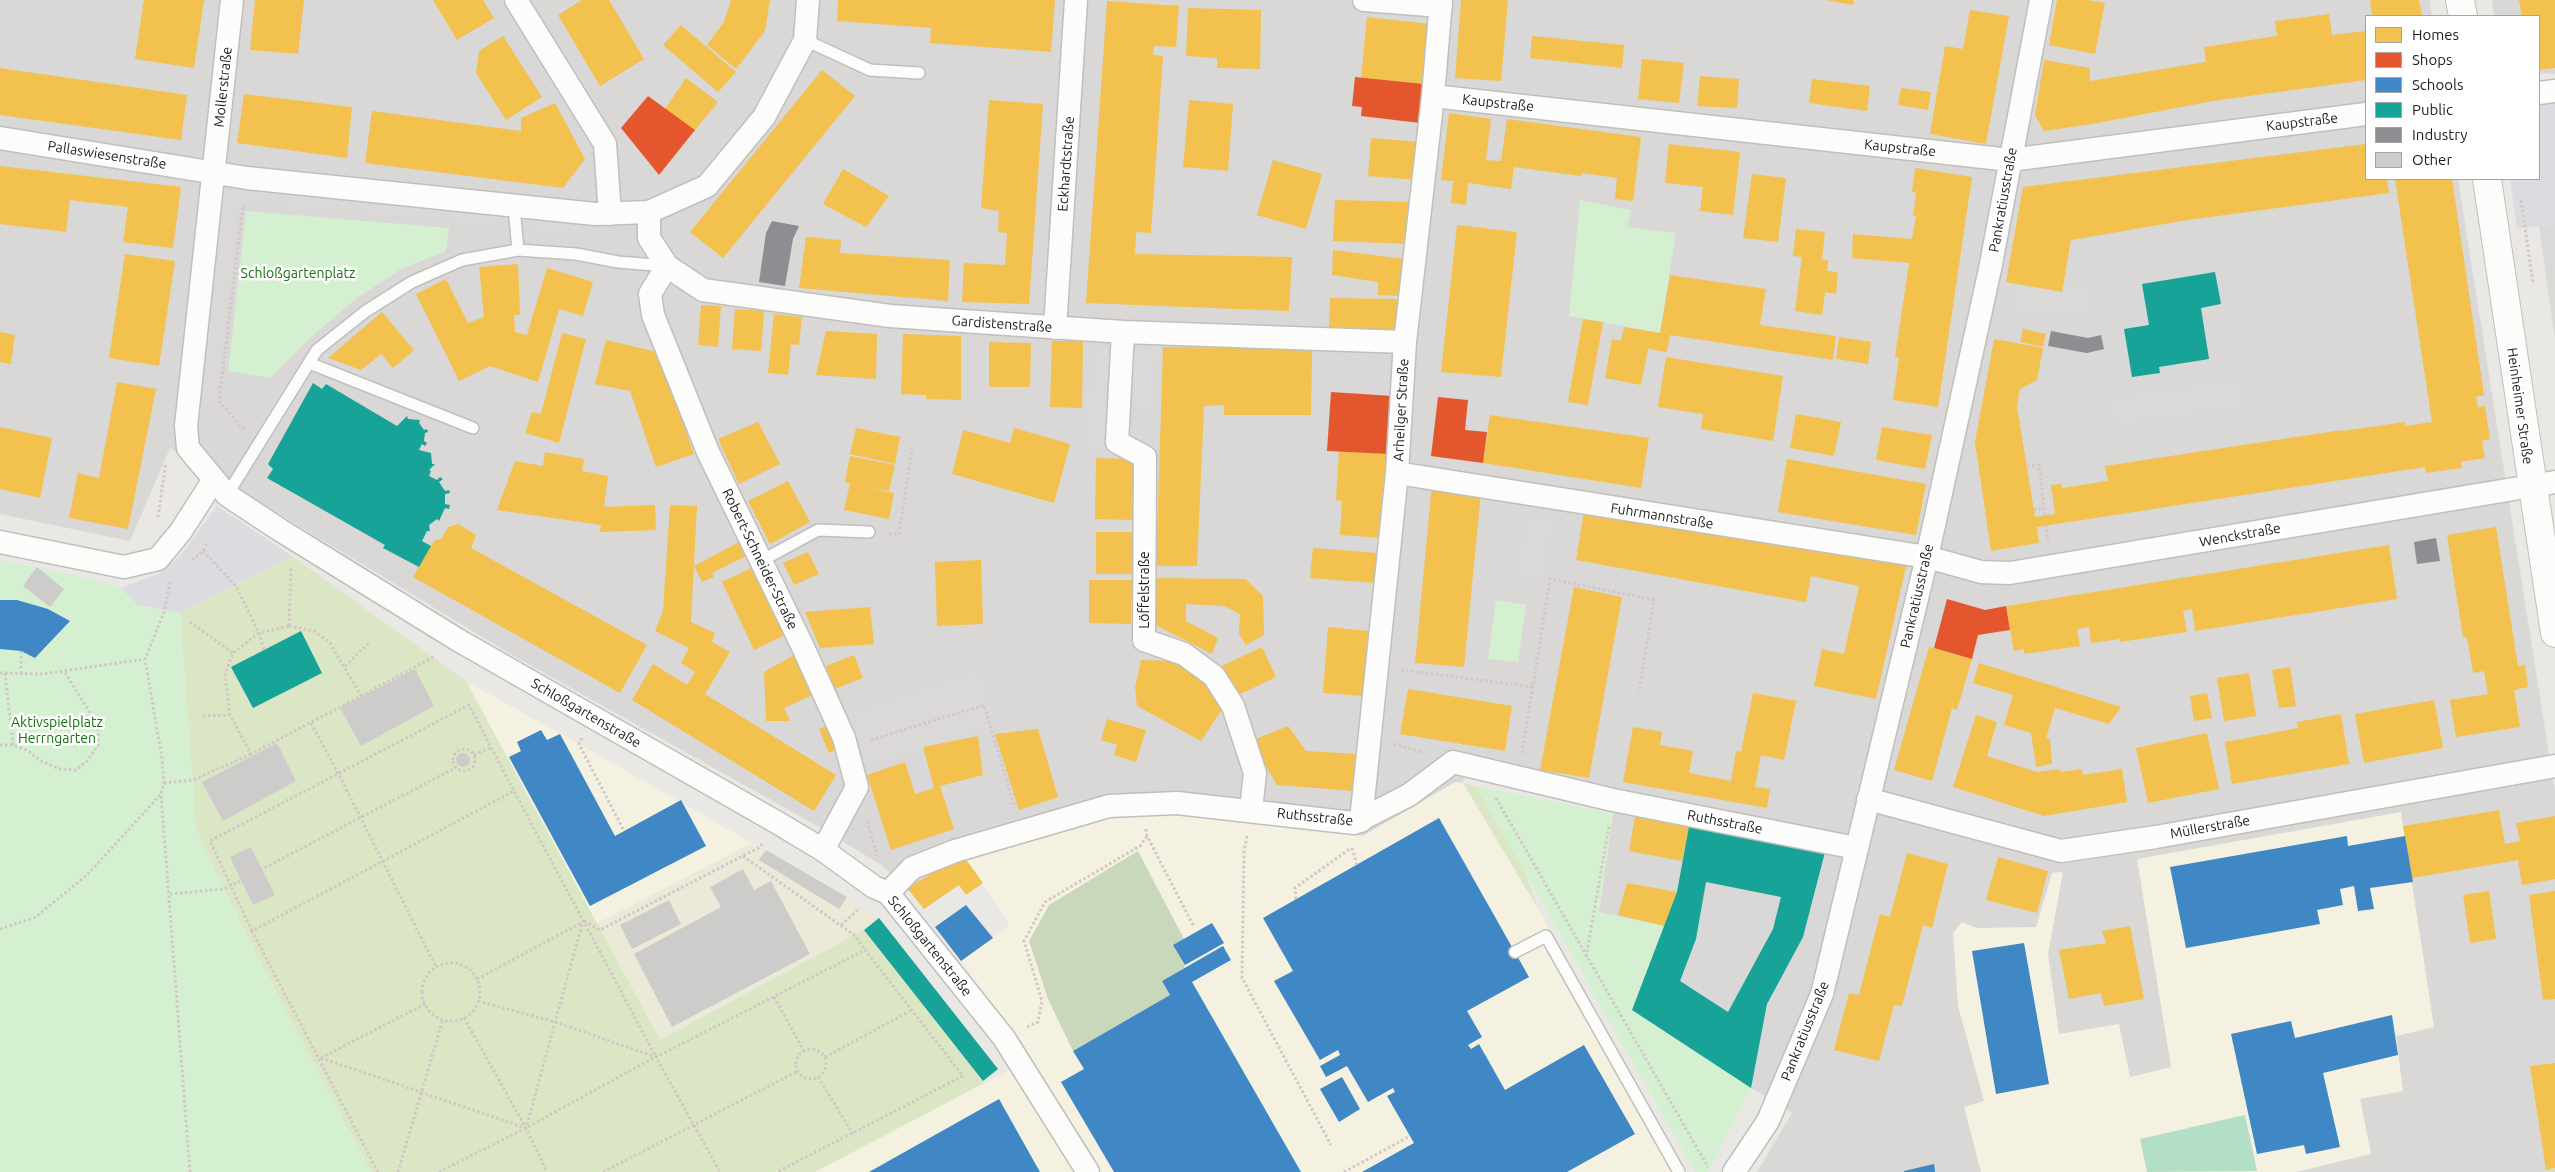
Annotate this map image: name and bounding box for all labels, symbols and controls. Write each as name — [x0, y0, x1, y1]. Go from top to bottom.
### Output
legend — [2365, 15, 2540, 180]
text: Homes — [2412, 26, 2459, 43]
street label: Mollerstraße — [210, 46, 236, 128]
text: Shops — [2412, 51, 2453, 68]
text: Schools — [2412, 76, 2463, 93]
street label: Kaupstraße — [1461, 91, 1535, 115]
text: Public — [2412, 101, 2453, 118]
street label: Kaupstraße — [2265, 109, 2339, 135]
street label: Eckhardtstraße — [1054, 116, 1078, 212]
text: Industry — [2412, 126, 2467, 143]
street label: Kaupstraße — [1863, 136, 1937, 160]
street label: Pallaswiesenstraße — [46, 137, 168, 173]
street label: Pankratiusstraße — [1986, 146, 2020, 254]
text: Other — [2412, 151, 2452, 168]
park label: Schloßgartenplatz — [241, 265, 355, 281]
street label: Gardistenstraße — [951, 312, 1053, 336]
street label: Heinheimer Straße — [2503, 346, 2537, 466]
street label: Arheilger Straße — [1390, 358, 1412, 462]
street label: Robert-Schneider-Straße — [719, 486, 801, 632]
street label: Fuhrmannstraße — [1609, 500, 1715, 532]
street label: Wenckstraße — [2198, 520, 2282, 550]
street label: Pankratiusstraße — [1897, 542, 1937, 650]
street label: Löffelstraße — [1136, 551, 1152, 629]
street label: Schloßgartenstraße — [528, 675, 644, 751]
park label: Aktivspielplatz Herrngarten — [11, 714, 103, 746]
street label: Ruthsstraße — [1276, 805, 1354, 829]
street label: Ruthsstraße — [1686, 806, 1764, 838]
street label: Müllerstraße — [2169, 812, 2251, 842]
street label: Schloßgartenstraße — [884, 892, 976, 1000]
street label: Pankratiusstraße — [1777, 979, 1833, 1083]

